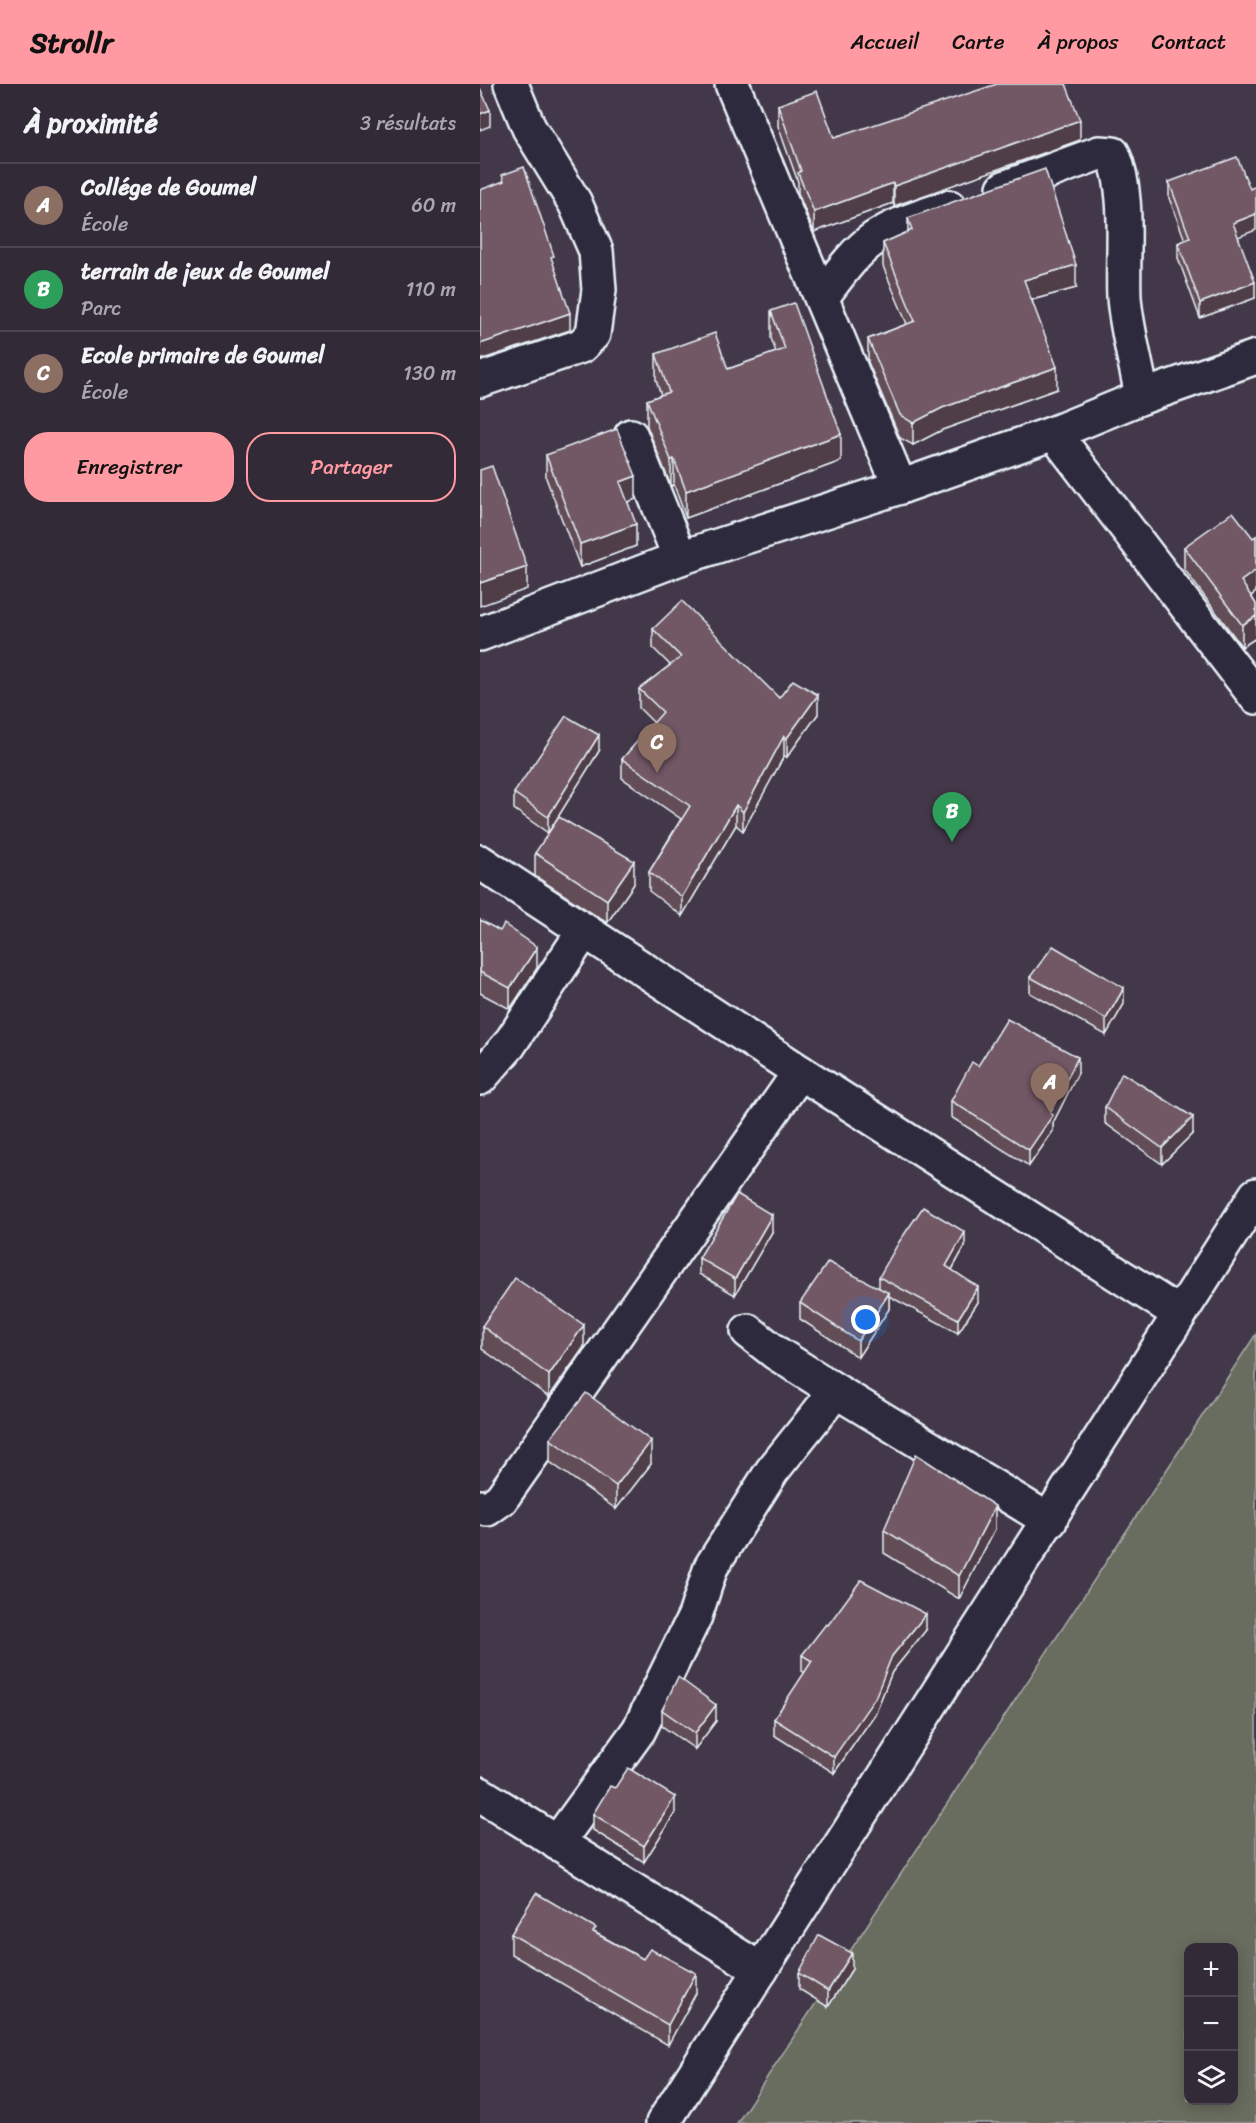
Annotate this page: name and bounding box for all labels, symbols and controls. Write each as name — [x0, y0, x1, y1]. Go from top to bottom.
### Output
text: Strollr — [30, 18, 113, 67]
text: Accueil — [851, 23, 919, 61]
text: Carte — [952, 23, 1005, 61]
text: À propos — [1038, 23, 1119, 61]
text: Contact — [1152, 23, 1226, 61]
text: À proximité — [24, 100, 158, 146]
text: 3 résultats — [360, 106, 456, 141]
text: Collége de Goumel — [81, 168, 256, 207]
text: A — [37, 188, 50, 223]
text: 60 m — [411, 188, 456, 223]
text: École — [81, 207, 128, 242]
text: terrain de jeux de Goumel — [81, 252, 330, 291]
text: B — [37, 272, 50, 307]
text: 110 m — [406, 272, 456, 307]
text: Parc — [81, 291, 121, 326]
text: Ecole primaire de Goumel — [81, 336, 325, 375]
text: C — [37, 356, 50, 391]
text: 130 m — [403, 356, 456, 391]
text: École — [81, 375, 128, 410]
button: Enregistrer — [24, 432, 234, 502]
button: Partager — [246, 432, 456, 502]
pin: C — [638, 724, 676, 773]
pin: B — [932, 792, 972, 842]
pin: A — [1030, 1064, 1070, 1113]
your location — [851, 1305, 880, 1334]
map controls — [1184, 1943, 1238, 2105]
button: + — [1184, 1943, 1238, 1997]
button: − — [1184, 1997, 1238, 2051]
button: layers — [1184, 2051, 1238, 2105]

